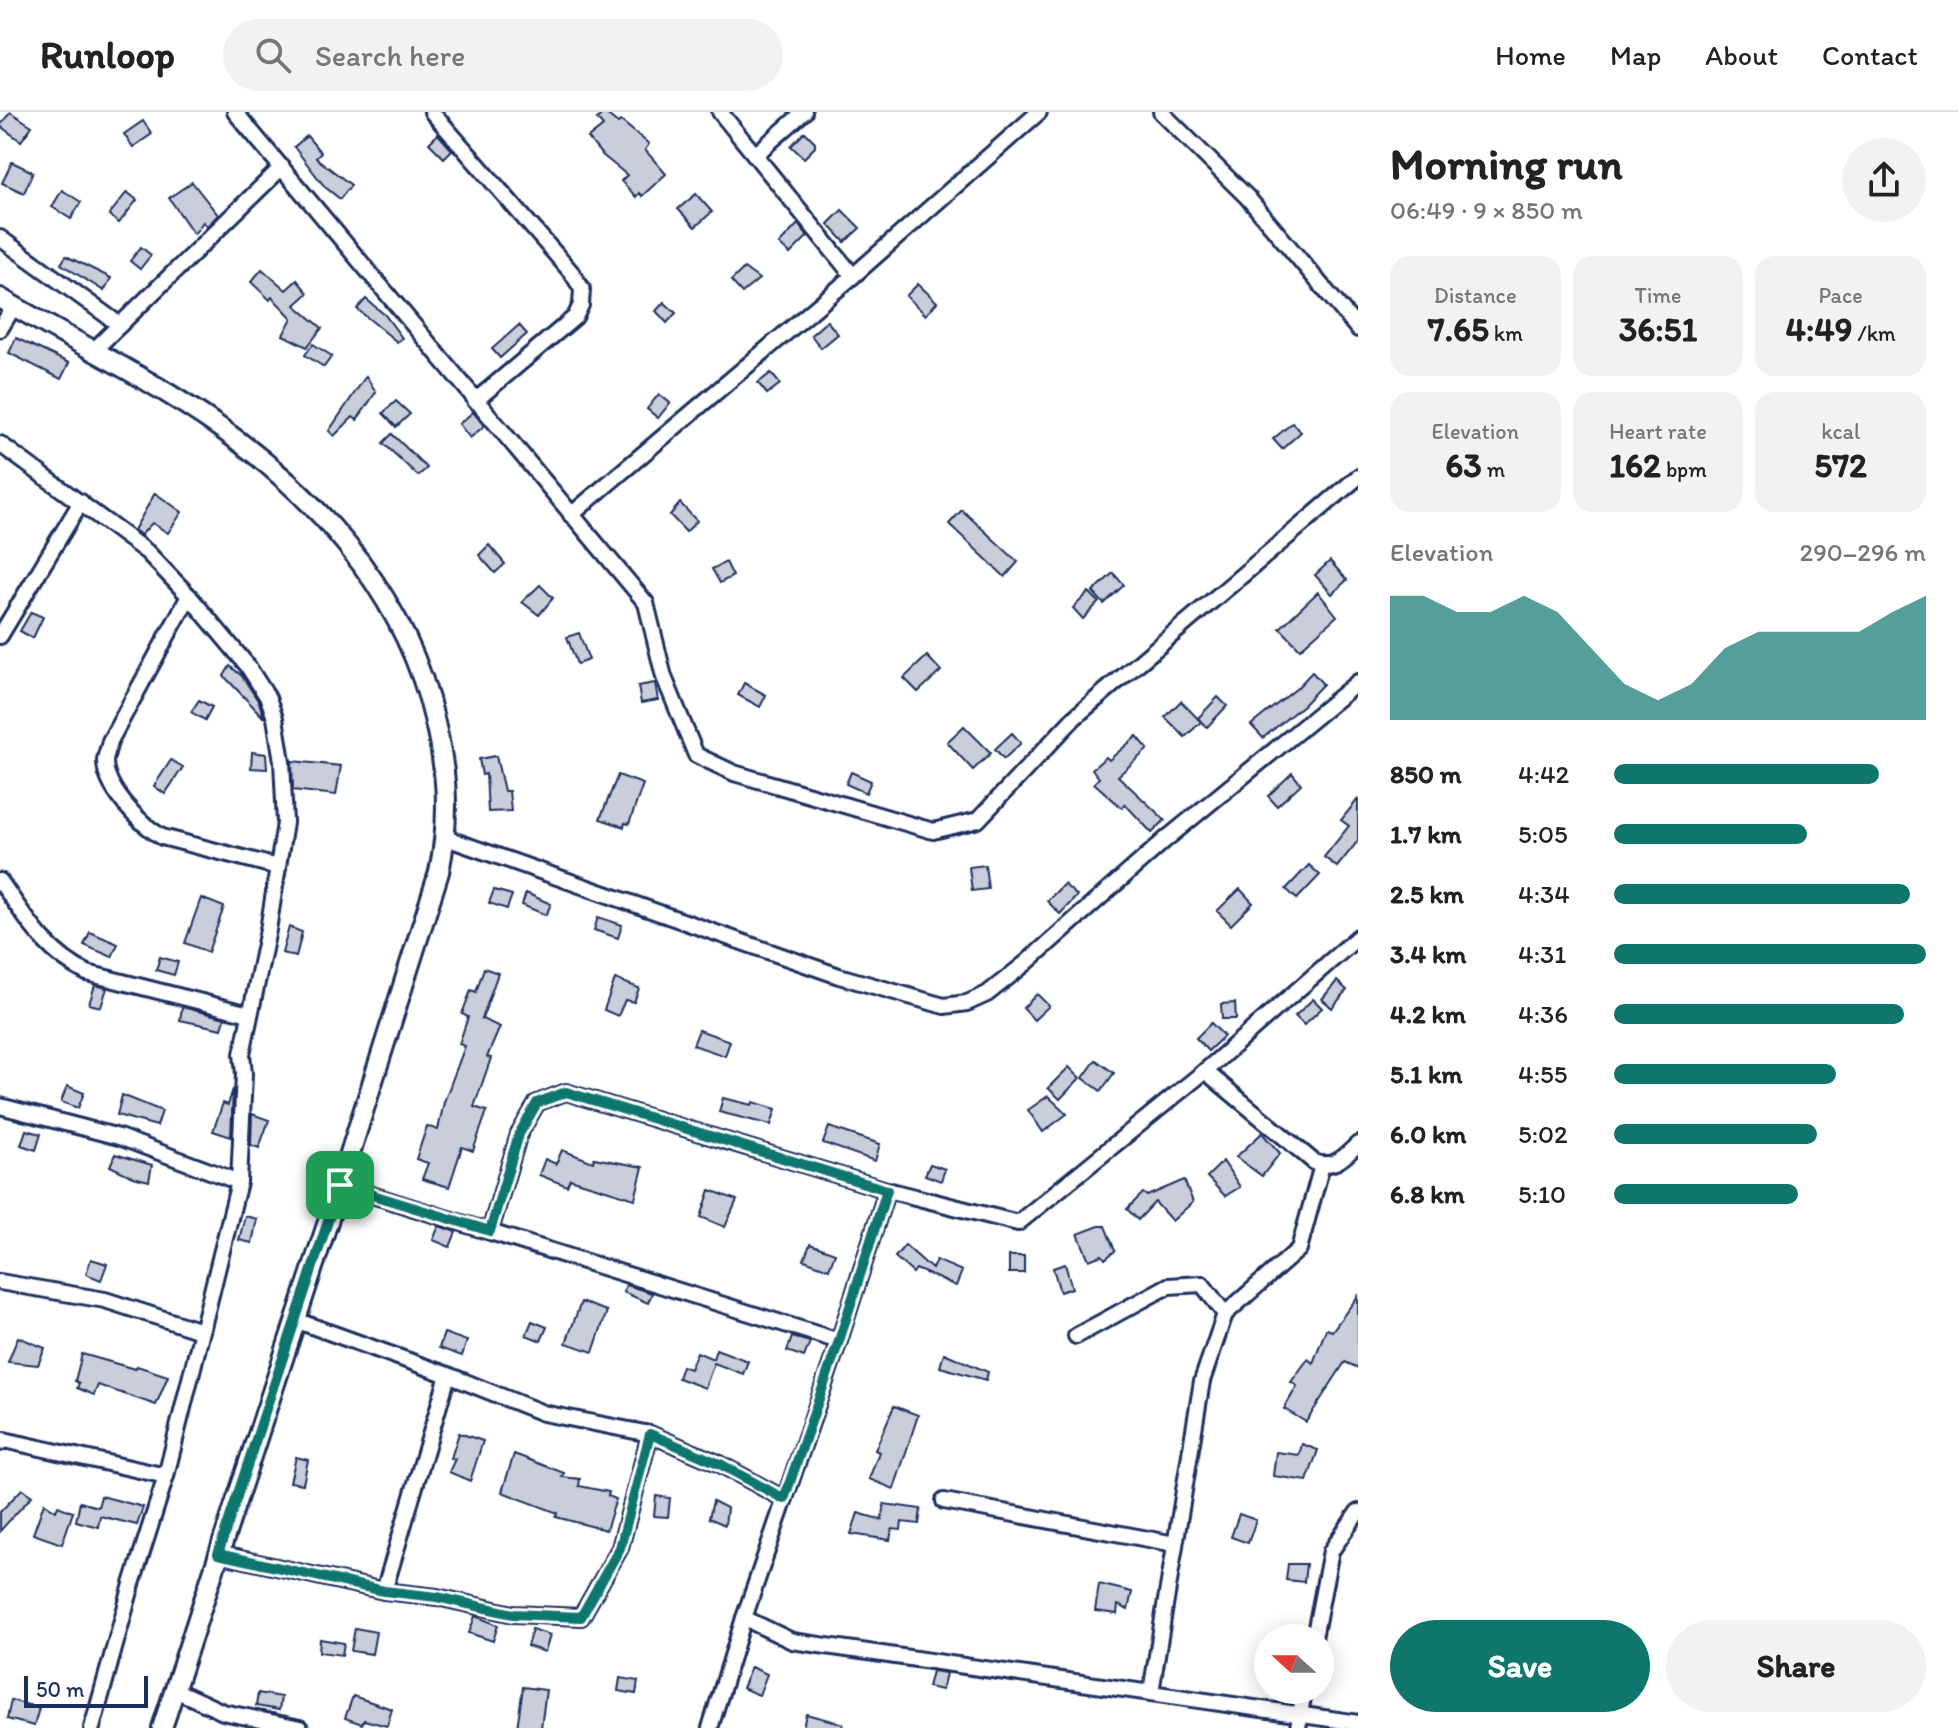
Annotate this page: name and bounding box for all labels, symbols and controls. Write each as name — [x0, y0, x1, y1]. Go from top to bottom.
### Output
search box — [223, 19, 783, 91]
text: Runloop — [40, 32, 175, 78]
icon: search — [251, 33, 295, 77]
text: Search here — [315, 37, 465, 74]
text: Home — [1495, 38, 1566, 72]
text: Map — [1610, 38, 1661, 72]
text: About — [1705, 38, 1778, 72]
text: Contact — [1822, 38, 1918, 72]
text: Morning run — [1390, 137, 1623, 190]
button: share — [1842, 138, 1926, 222]
text: 06:49 · 9 × 850 m — [1390, 194, 1583, 226]
text: Distance — [1434, 282, 1517, 309]
text: Time — [1635, 282, 1681, 309]
text: Pace — [1819, 282, 1863, 309]
text: 7.65 — [1428, 309, 1489, 350]
text: 36:51 — [1619, 309, 1697, 350]
text: 4:49 — [1786, 309, 1853, 350]
text: km — [1489, 320, 1523, 347]
text: /km — [1853, 320, 1896, 347]
text: Elevation — [1432, 418, 1519, 445]
text: Heart rate — [1609, 418, 1707, 445]
text: kcal — [1821, 418, 1860, 445]
text: 63 — [1445, 445, 1482, 486]
text: 162 — [1609, 445, 1661, 486]
text: 572 — [1814, 445, 1867, 486]
text: m — [1482, 456, 1505, 483]
text: bpm — [1661, 456, 1707, 483]
text: Elevation — [1390, 536, 1493, 568]
text: 290–296 m — [1799, 536, 1926, 568]
text: 850 m — [1390, 758, 1462, 790]
text: 4:42 — [1518, 758, 1569, 790]
text: 1.7 km — [1390, 818, 1462, 850]
text: 5:05 — [1518, 818, 1568, 850]
text: 2.5 km — [1390, 878, 1464, 910]
text: 4:34 — [1518, 878, 1570, 910]
text: 3.4 km — [1390, 938, 1466, 970]
text: 4:31 — [1518, 938, 1566, 970]
text: 4.2 km — [1390, 998, 1466, 1030]
text: 4:36 — [1518, 998, 1568, 1030]
text: 5.1 km — [1390, 1058, 1462, 1090]
text: 4:55 — [1518, 1058, 1567, 1090]
text: 6.0 km — [1390, 1118, 1466, 1150]
text: 5:02 — [1518, 1118, 1568, 1150]
pin — [306, 1151, 374, 1219]
icon: arrive — [318, 1163, 362, 1207]
text: 6.8 km — [1390, 1178, 1465, 1210]
text: 5:10 — [1518, 1178, 1566, 1210]
button: Save — [1390, 1620, 1650, 1712]
button: Share — [1666, 1620, 1926, 1712]
north arrow — [1254, 1624, 1334, 1704]
map controls — [1254, 1624, 1334, 1704]
scale bar — [24, 1672, 148, 1708]
text: 50 m — [36, 1676, 85, 1703]

